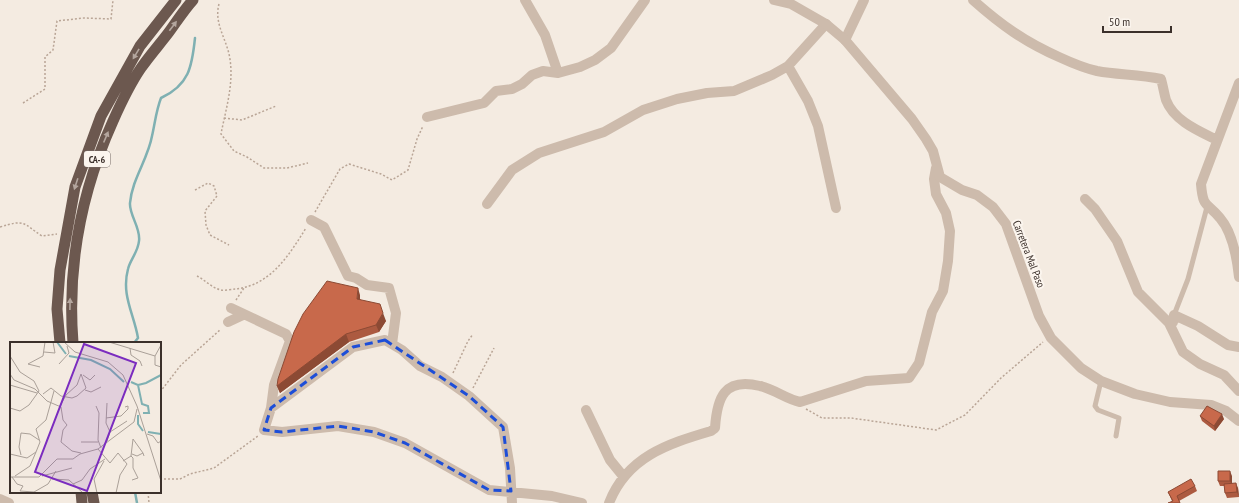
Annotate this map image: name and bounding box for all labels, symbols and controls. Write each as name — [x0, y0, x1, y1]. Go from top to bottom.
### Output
scale bar — [1103, 8, 1171, 34]
text: 50 m — [1109, 14, 1130, 29]
one-way arrow — [169, 21, 177, 32]
one-way arrow — [132, 49, 140, 59]
one-way arrow — [103, 131, 109, 142]
road number: CA-6 — [84, 151, 110, 167]
one-way arrow — [73, 178, 79, 190]
street label: Carretera Mal Paso — [1010, 218, 1048, 290]
one-way arrow — [67, 298, 74, 310]
inset map — [10, 342, 161, 493]

